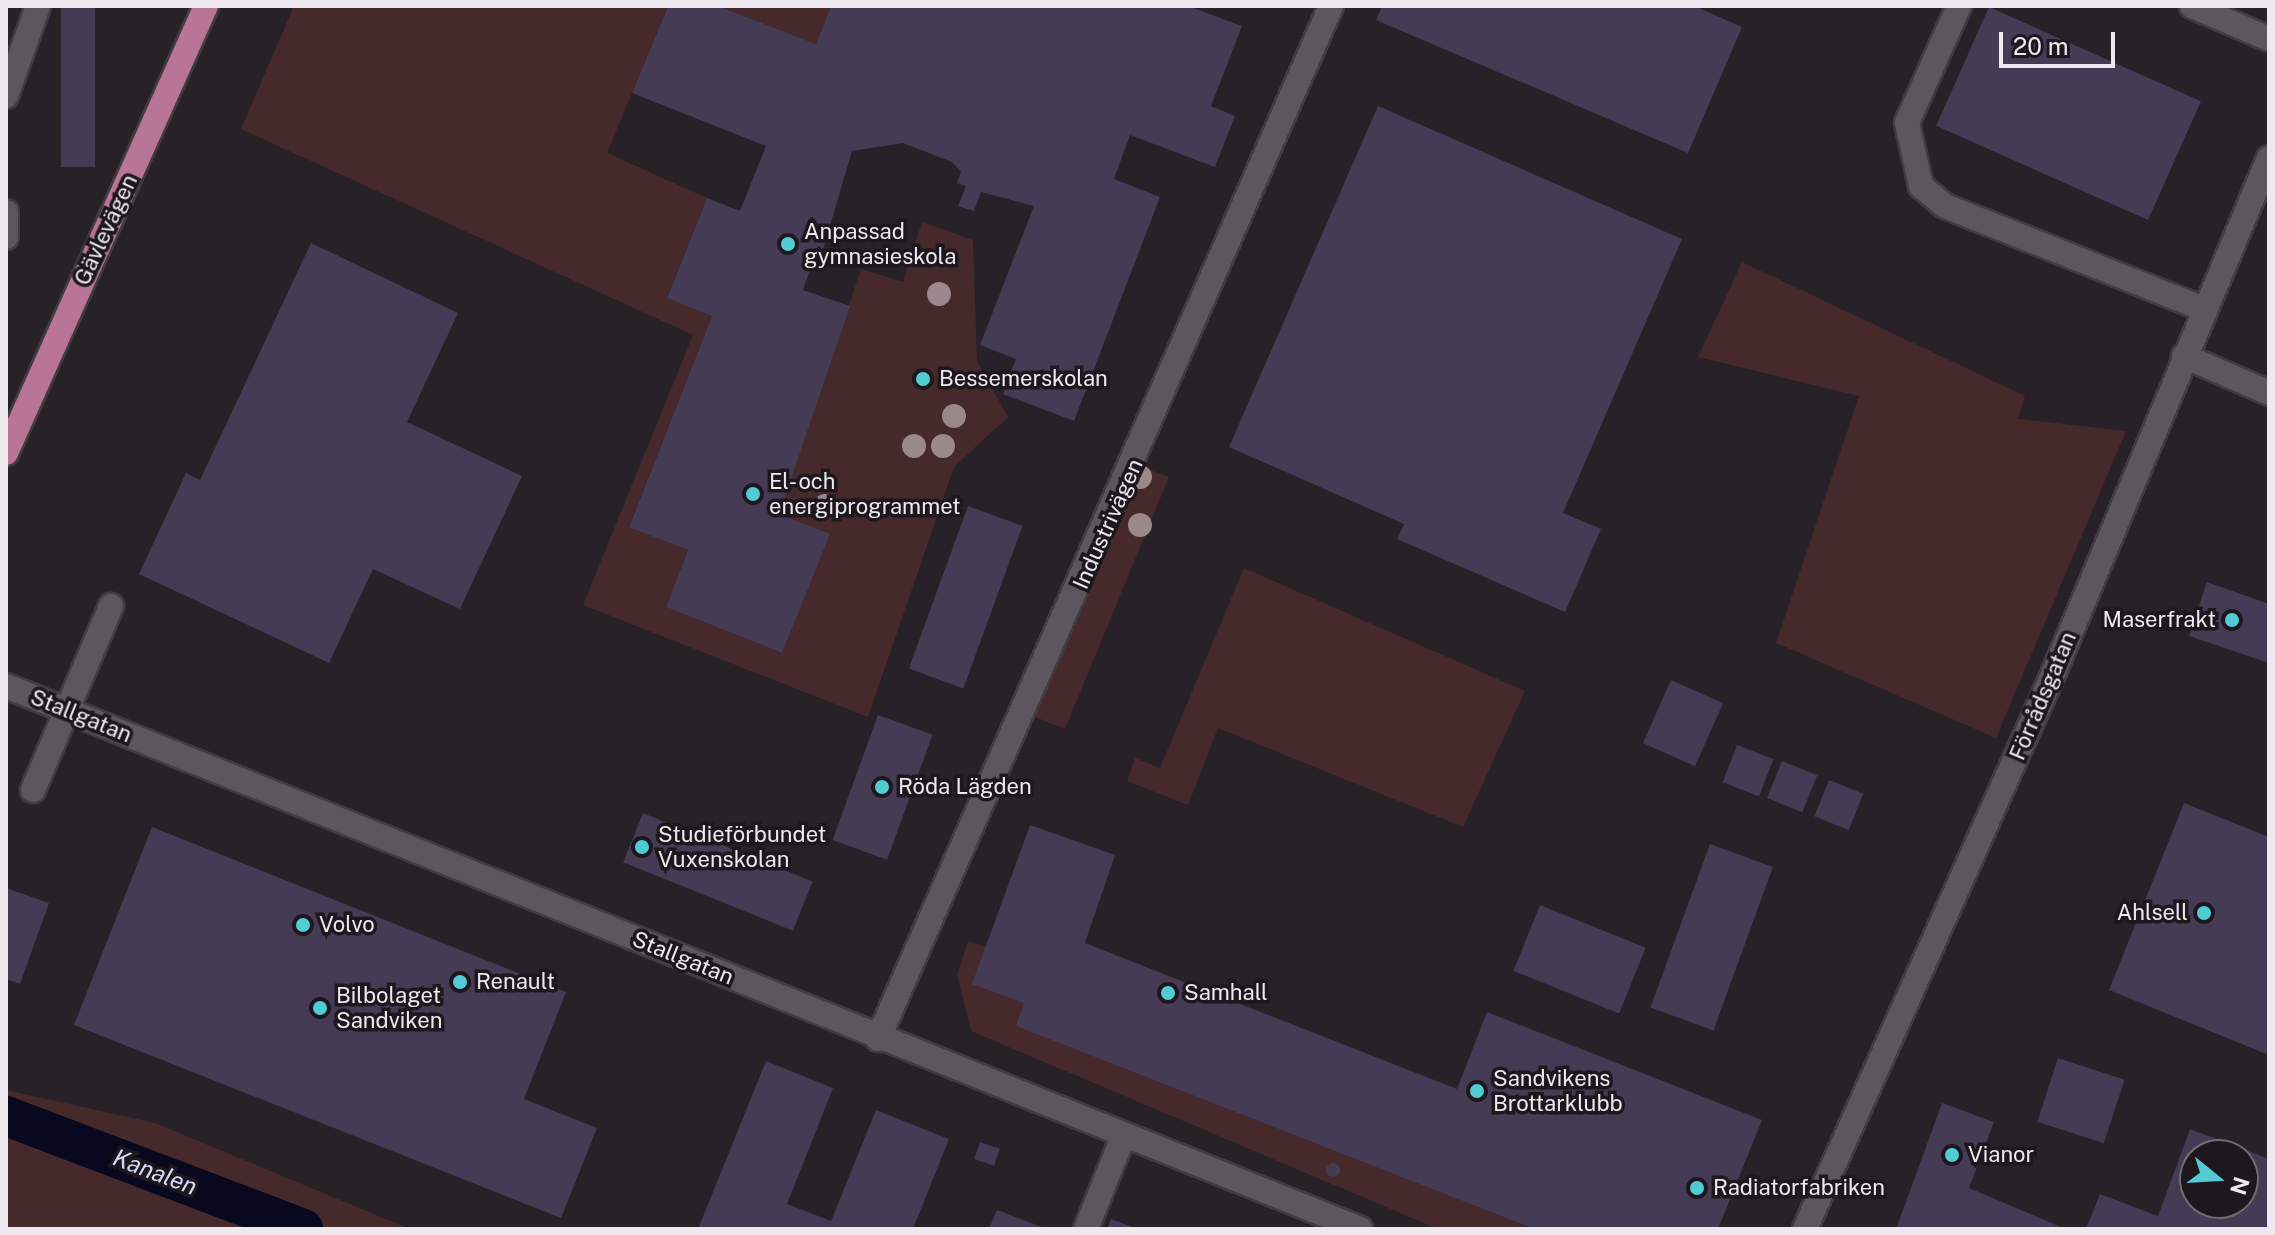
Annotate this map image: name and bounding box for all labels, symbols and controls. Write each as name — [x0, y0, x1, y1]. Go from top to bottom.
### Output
scale bar — [2003, 16, 2119, 66]
text: 20 m — [2013, 32, 2069, 60]
street label: Gävlevägen — [69, 171, 143, 289]
place label: Anpassad gymnasieskola — [804, 218, 956, 270]
marker: Anpassad gymnasieskola — [779, 235, 797, 253]
place label: Bessemerskolan — [939, 366, 1108, 392]
marker: Bessemerskolan — [914, 370, 932, 388]
street label: Industrivägen — [1068, 455, 1148, 593]
place label: El- och energiprogrammet — [769, 468, 961, 520]
marker: El- och energiprogrammet — [744, 485, 762, 503]
place label: Maserfrakt — [2102, 607, 2216, 633]
marker: Maserfrakt — [2223, 611, 2241, 629]
street label: Förrådsgatan — [2004, 628, 2082, 764]
street label: Stallgatan — [27, 684, 135, 748]
place label: Röda Lägden — [898, 774, 1032, 800]
marker: Röda Lägden — [873, 778, 891, 796]
place label: Studieförbundet Vuxenskolan — [658, 821, 826, 872]
marker: Studieförbundet Vuxenskolan — [633, 838, 651, 856]
place label: Ahlsell — [2117, 900, 2188, 926]
marker: Ahlsell — [2195, 904, 2213, 922]
place label: Volvo — [319, 912, 375, 938]
marker: Volvo — [294, 916, 312, 934]
street label: Stallgatan — [629, 926, 737, 990]
place label: Renault — [476, 969, 555, 995]
marker: Renault — [451, 973, 469, 991]
place label: Samhall — [1184, 980, 1268, 1006]
place label: Bilbolaget Sandviken — [336, 982, 442, 1034]
marker: Samhall — [1159, 984, 1177, 1002]
marker: Bilbolaget Sandviken — [311, 999, 329, 1017]
place label: Sandvikens Brottarklubb — [1493, 1065, 1623, 1116]
marker: Sandvikens Brottarklubb — [1468, 1082, 1486, 1100]
north arrow — [2179, 1139, 2259, 1219]
place label: Vianor — [1968, 1142, 2034, 1168]
water label: Kanalen — [109, 1143, 201, 1201]
marker: Vianor — [1943, 1146, 1961, 1164]
text: N — [2225, 1174, 2255, 1198]
place label: Radiatorfabriken — [1713, 1175, 1885, 1201]
marker: Radiatorfabriken — [1688, 1179, 1706, 1197]

